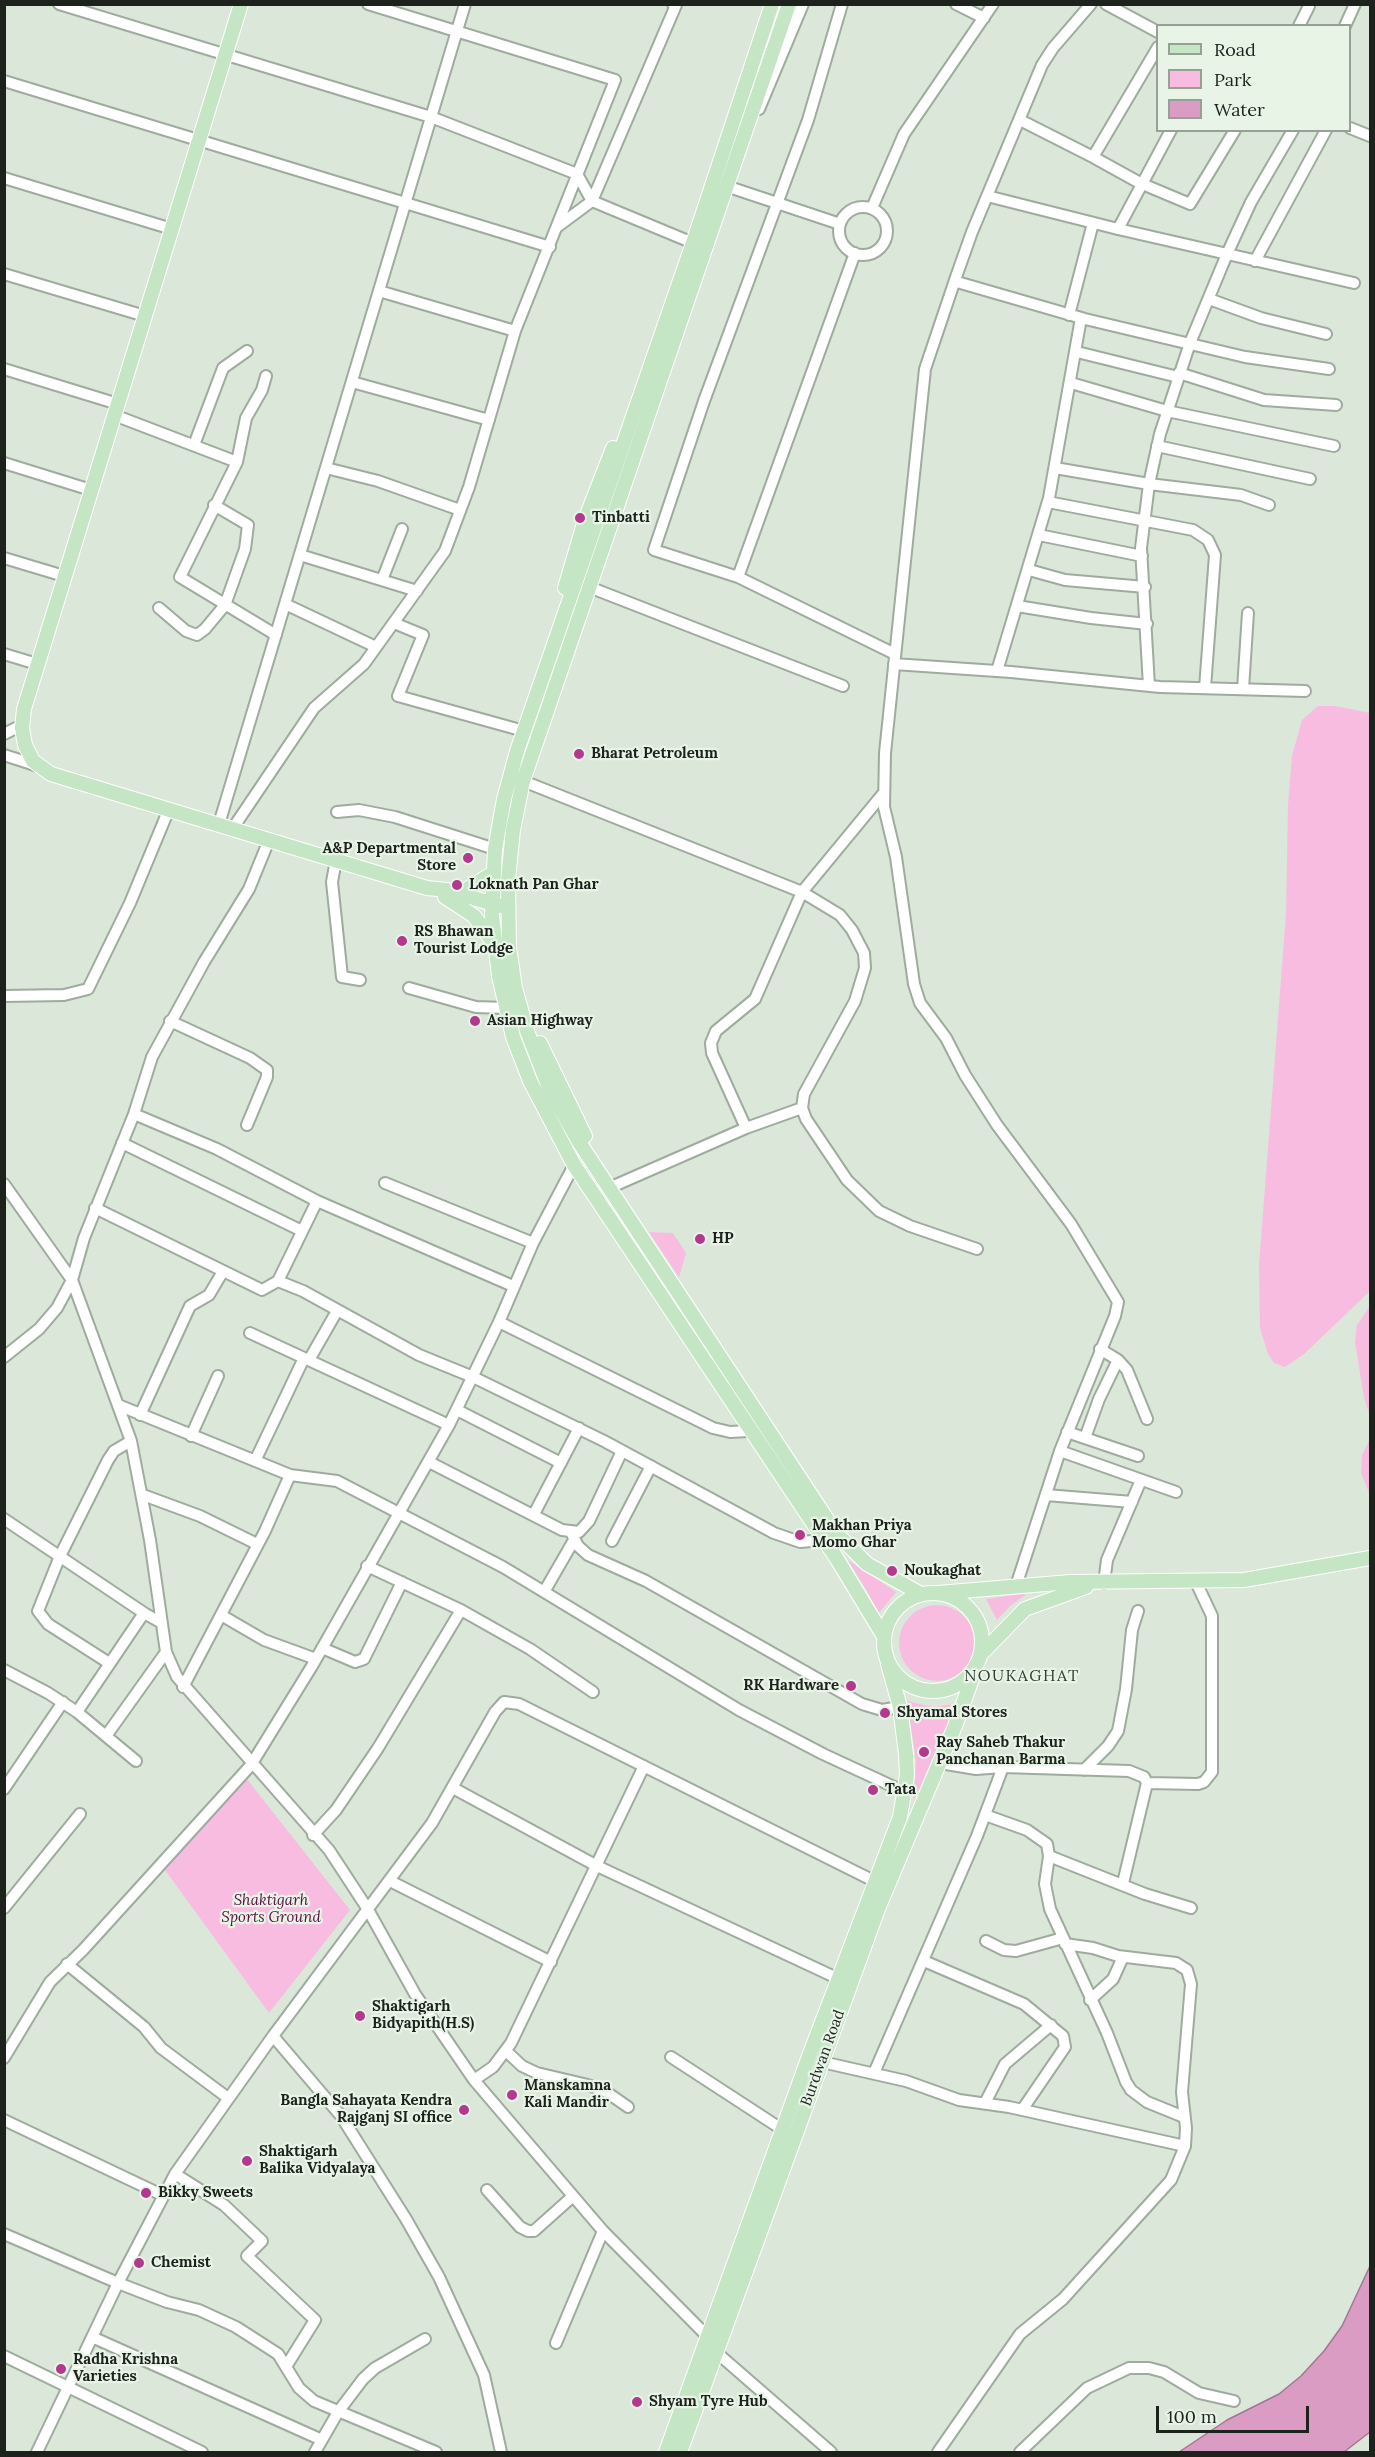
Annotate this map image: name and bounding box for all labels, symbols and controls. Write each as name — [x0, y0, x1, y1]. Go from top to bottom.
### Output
legend — [1156, 24, 1351, 132]
text: Road — [1214, 38, 1256, 61]
text: Park — [1214, 68, 1251, 91]
text: Water — [1214, 98, 1265, 121]
place label: Tinbatti — [592, 509, 650, 527]
marker: Tinbatti — [573, 511, 587, 525]
place label: Bharat Petroleum — [591, 745, 718, 763]
marker: Bharat Petroleum — [572, 747, 586, 761]
place label: A&P Departmental Store — [323, 840, 456, 875]
marker: A&P Departmental Store — [461, 851, 475, 865]
place label: Loknath Pan Ghar — [469, 876, 599, 894]
marker: Loknath Pan Ghar — [450, 878, 464, 892]
place label: RS Bhawan Tourist Lodge — [414, 923, 513, 958]
marker: RS Bhawan Tourist Lodge — [395, 934, 409, 948]
place label: Asian Highway — [487, 1012, 593, 1030]
marker: Asian Highway — [468, 1014, 482, 1028]
place label: HP — [712, 1230, 734, 1248]
marker: HP — [693, 1232, 707, 1246]
place label: Makhan Priya Momo Ghar — [812, 1517, 912, 1552]
marker: Makhan Priya Momo Ghar — [793, 1528, 807, 1542]
place label: Noukaghat — [904, 1562, 981, 1580]
marker: Noukaghat — [885, 1564, 899, 1578]
district label: NOUKAGHAT — [964, 1666, 1080, 1686]
place label: RK Hardware — [743, 1677, 839, 1695]
marker: RK Hardware — [844, 1679, 858, 1693]
place label: Shyamal Stores — [897, 1704, 1007, 1722]
marker: Shyamal Stores — [878, 1706, 892, 1720]
place label: Ray Saheb Thakur Panchanan Barma — [936, 1734, 1065, 1769]
marker: Ray Saheb Thakur Panchanan Barma — [917, 1745, 931, 1759]
place label: Tata — [885, 1781, 916, 1799]
marker: Tata — [866, 1783, 880, 1797]
park label: Shaktigarh Sports Ground — [221, 1892, 321, 1927]
place label: Shaktigarh Bidyapith(H.S) — [372, 1998, 474, 2033]
street label: Burdwan Road — [797, 2008, 849, 2108]
marker: Shaktigarh Bidyapith(H.S) — [353, 2009, 367, 2023]
place label: Manskamna Kali Mandir — [524, 2077, 611, 2112]
marker: Manskamna Kali Mandir — [505, 2088, 519, 2102]
place label: Bangla Sahayata Kendra Rajganj SI office — [280, 2092, 452, 2127]
marker: Bangla Sahayata Kendra Rajganj SI office — [457, 2103, 471, 2117]
place label: Shaktigarh Balika Vidyalaya — [259, 2143, 375, 2178]
marker: Shaktigarh Balika Vidyalaya — [240, 2154, 254, 2168]
place label: Bikky Sweets — [158, 2184, 253, 2202]
marker: Bikky Sweets — [139, 2186, 153, 2200]
place label: Chemist — [151, 2254, 211, 2272]
marker: Chemist — [132, 2256, 146, 2270]
place label: Radha Krishna Varieties — [73, 2351, 178, 2386]
marker: Radha Krishna Varieties — [54, 2362, 68, 2376]
place label: Shyam Tyre Hub — [649, 2393, 767, 2411]
scale bar — [1159, 2394, 1312, 2432]
marker: Shyam Tyre Hub — [630, 2395, 644, 2409]
text: 100 m — [1167, 2405, 1217, 2428]

